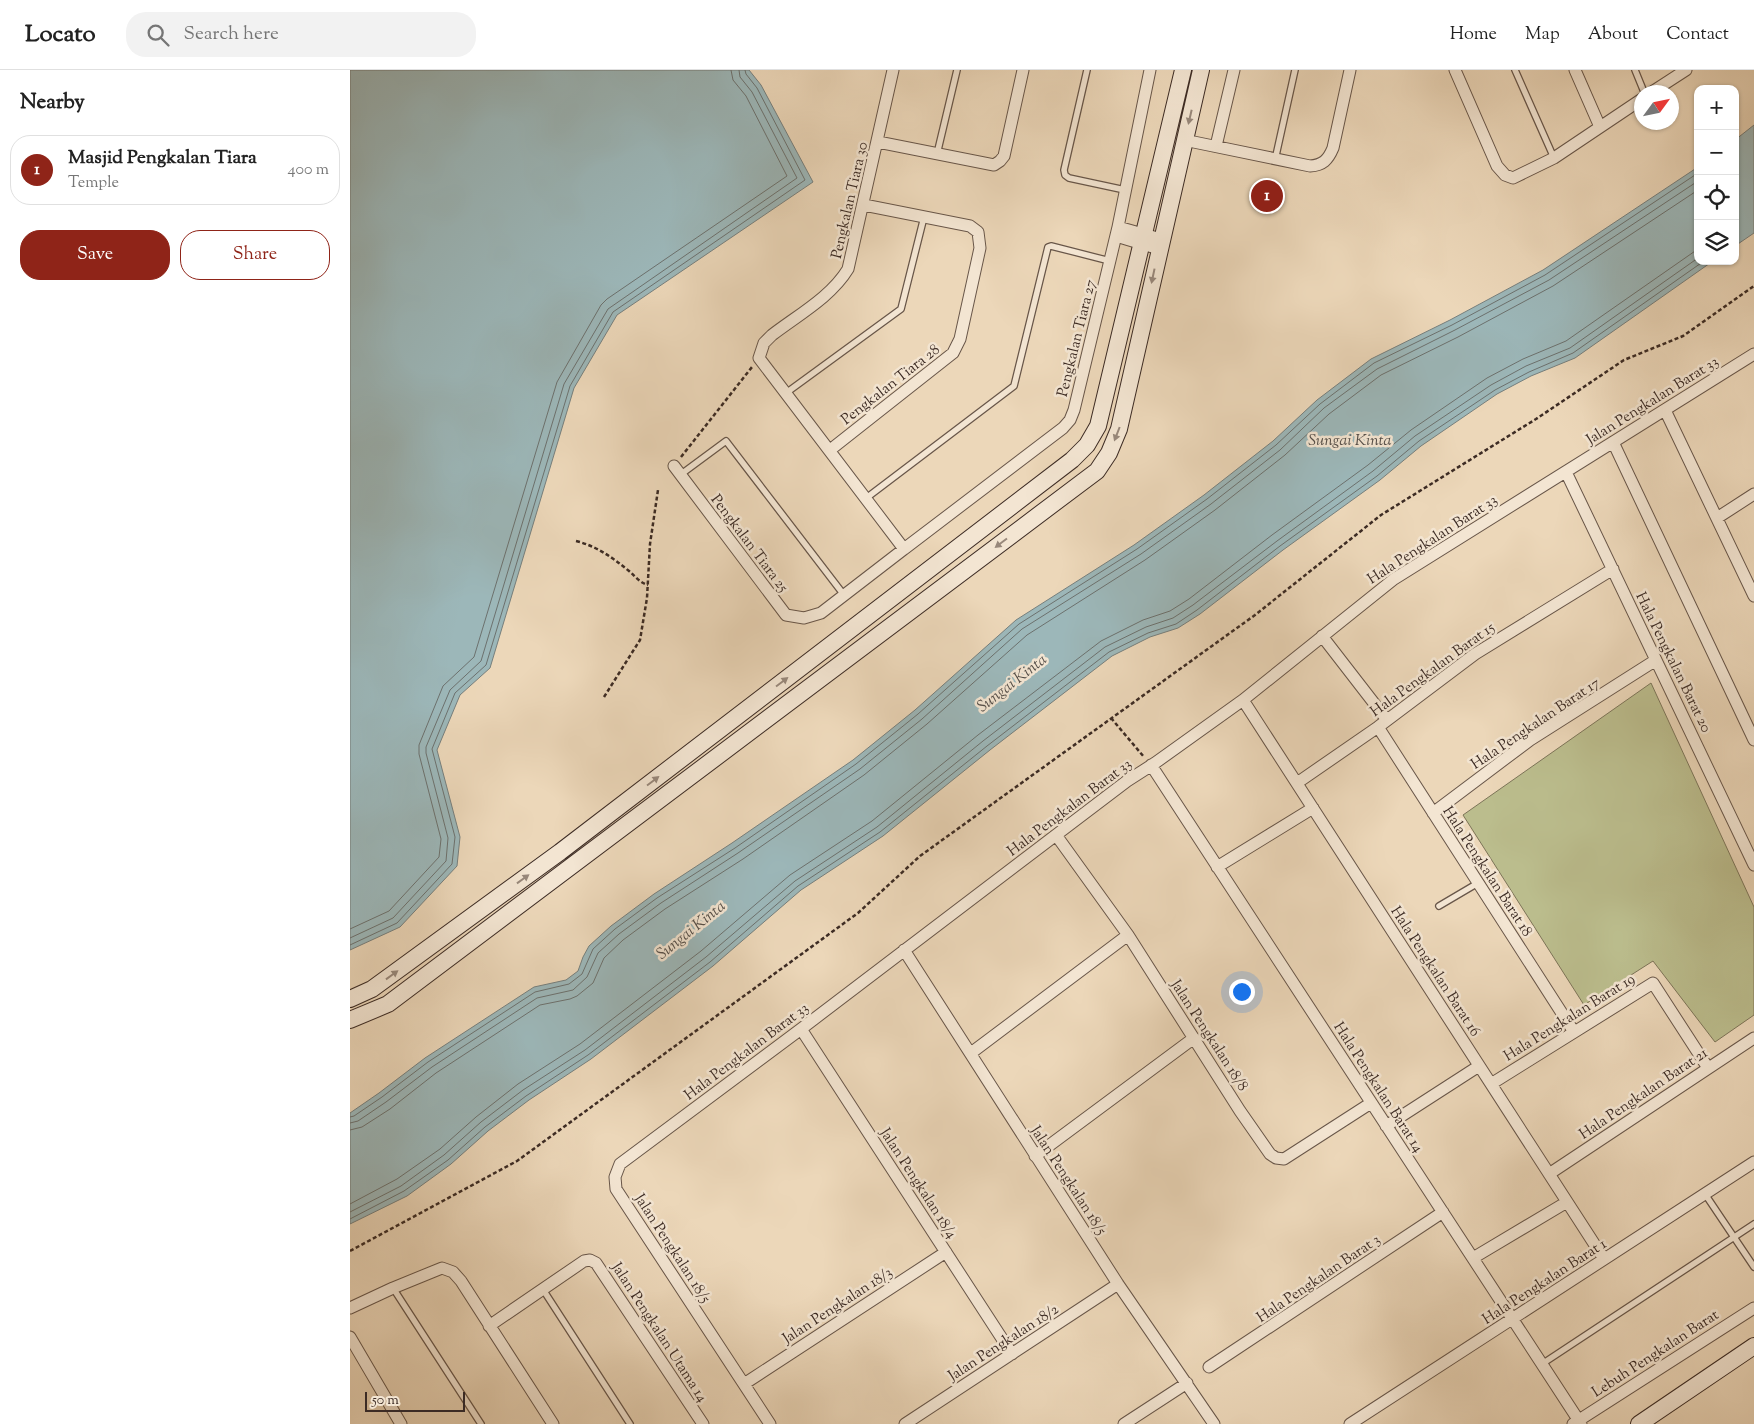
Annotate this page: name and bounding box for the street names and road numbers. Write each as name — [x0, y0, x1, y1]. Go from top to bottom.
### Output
street label: Pengkalan Tiara 30 — [827, 140, 874, 261]
street label: Pengkalan Tiara 27 — [1053, 277, 1102, 399]
street label: Pengkalan Tiara 28 — [837, 340, 945, 430]
street label: Jalan Pengkalan Barat 33 — [1582, 352, 1723, 451]
street label: Hala Pengkalan Barat 33 — [1364, 490, 1502, 590]
street label: Pengkalan Tiara 25 — [705, 491, 793, 597]
street label: Hala Pengkalan Barat 20 — [1629, 589, 1716, 737]
street label: Hala Pengkalan Barat 15 — [1366, 618, 1499, 723]
street label: Hala Pengkalan Barat 17 — [1467, 673, 1605, 775]
street label: Hala Pengkalan Barat 33 — [1003, 754, 1137, 862]
street label: Hala Pengkalan Barat 18 — [1437, 803, 1537, 941]
street label: Hala Pengkalan Barat 16 — [1385, 903, 1485, 1041]
street label: Hala Pengkalan Barat 19 — [1500, 969, 1640, 1067]
street label: Jalan Pengkalan 18/8 — [1164, 975, 1253, 1096]
street label: Hala Pengkalan Barat 33 — [680, 998, 814, 1106]
street label: Hala Pengkalan Barat 14 — [1328, 1018, 1428, 1158]
street label: Hala Pengkalan Barat 21 — [1575, 1043, 1712, 1145]
street label: Jalan Pengkalan 18/5 — [1024, 1121, 1111, 1240]
street label: Jalan Pengkalan 18/4 — [874, 1124, 962, 1244]
street label: Jalan Pengkalan 18/5 — [628, 1189, 715, 1308]
street label: Hala Pengkalan Barat 3 — [1253, 1230, 1385, 1329]
street label: Hala Pengkalan Barat 1 — [1479, 1234, 1611, 1330]
street label: Jalan Pengkalan Utama 14 — [605, 1258, 712, 1407]
street label: Jalan Pengkalan 18/3 — [778, 1263, 897, 1350]
street label: Jalan Pengkalan 18/2 — [944, 1300, 1063, 1387]
street label: Lebuh Pengkalan Barat — [1588, 1305, 1723, 1403]

